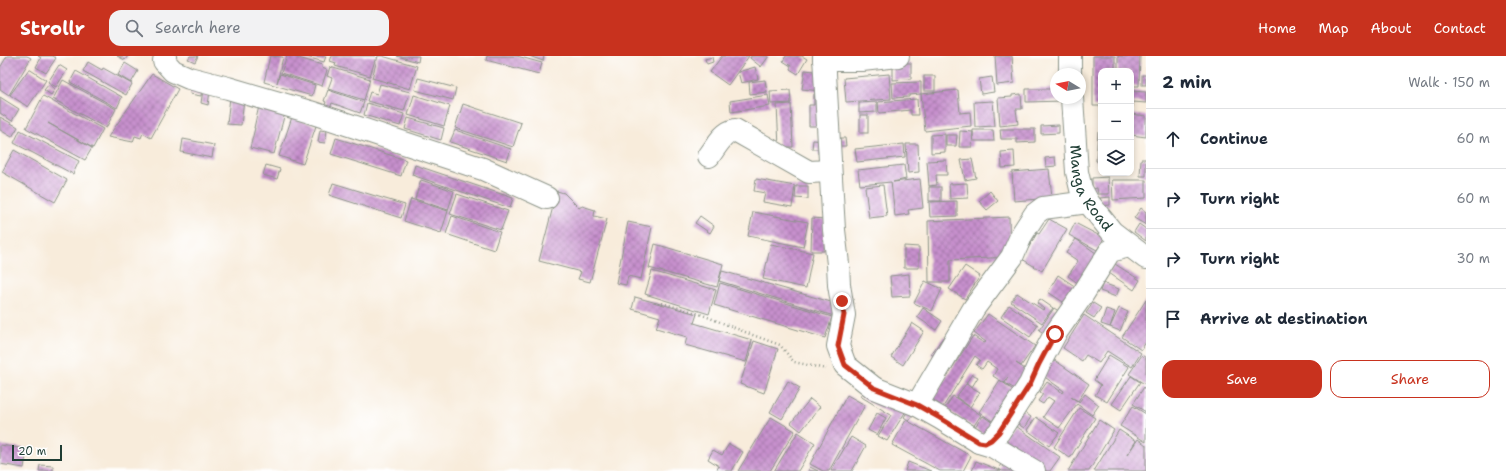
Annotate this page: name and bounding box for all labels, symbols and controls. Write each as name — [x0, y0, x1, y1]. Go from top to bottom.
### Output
search box — [109, 10, 389, 46]
text: Strollr — [20, 16, 85, 41]
icon: search — [123, 17, 145, 39]
text: Search here — [155, 18, 241, 38]
text: Home — [1258, 19, 1297, 37]
text: Map — [1319, 19, 1349, 37]
text: About — [1371, 19, 1412, 37]
text: Contact — [1434, 19, 1486, 37]
north arrow — [1050, 68, 1086, 104]
map controls — [1098, 68, 1134, 176]
button: + — [1098, 68, 1134, 104]
text: 2 min — [1162, 71, 1212, 93]
text: Walk · 150 m — [1408, 74, 1490, 91]
button: − — [1098, 104, 1134, 140]
icon: ahead — [1162, 128, 1184, 150]
text: Continue — [1200, 129, 1268, 149]
text: 60 m — [1457, 130, 1490, 147]
button: layers — [1098, 140, 1134, 176]
street label: Manga Road — [1065, 144, 1118, 236]
icon: right — [1162, 188, 1184, 210]
text: Turn right — [1200, 189, 1280, 209]
text: 60 m — [1457, 190, 1490, 207]
icon: right — [1162, 248, 1184, 270]
text: Turn right — [1200, 249, 1280, 269]
text: 30 m — [1456, 250, 1490, 267]
route end — [833, 292, 851, 310]
icon: arrive — [1162, 308, 1184, 330]
text: Arrive at destination — [1200, 309, 1368, 329]
route start — [1046, 325, 1064, 343]
button: Save — [1162, 360, 1322, 398]
button: Share — [1330, 360, 1490, 398]
scale bar — [12, 443, 62, 462]
text: 20 m — [18, 444, 46, 459]

